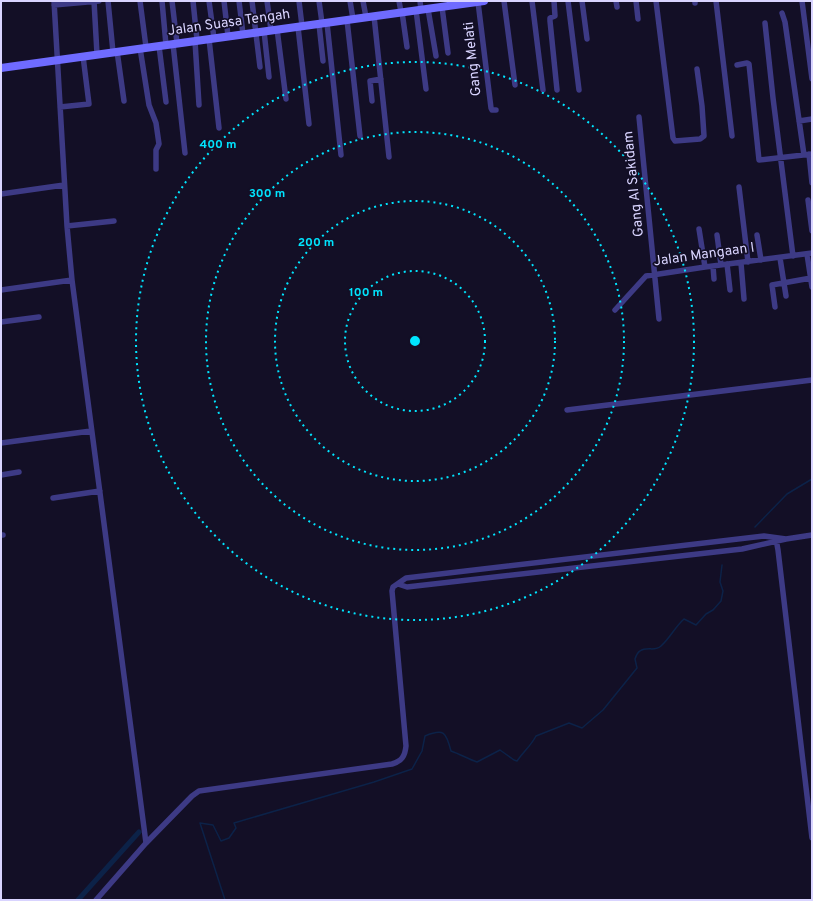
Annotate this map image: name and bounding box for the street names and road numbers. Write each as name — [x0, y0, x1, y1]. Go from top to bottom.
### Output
street label: Jalan Suasa Tengah — [167, 6, 291, 40]
street label: Gang Melati — [461, 21, 485, 97]
street label: Gang Al Sakidam — [620, 130, 648, 238]
street label: Jalan Mangaan I — [652, 239, 756, 271]

